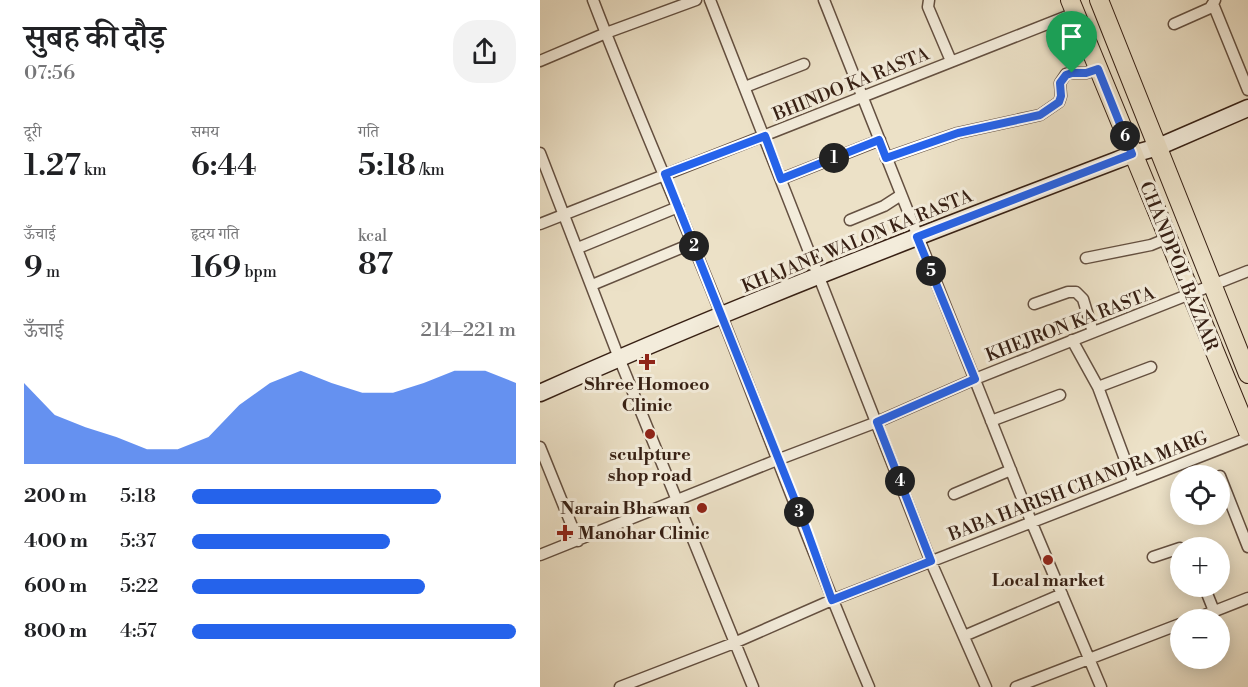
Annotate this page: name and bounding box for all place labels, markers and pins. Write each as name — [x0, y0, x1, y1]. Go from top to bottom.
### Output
pin — [1046, 11, 1097, 73]
pin: 6 — [1110, 121, 1140, 151]
pin: 1 — [819, 143, 849, 173]
pin: 2 — [679, 231, 709, 261]
pin: 5 — [916, 256, 946, 286]
marker: Shree Homoeo Clinic — [638, 353, 656, 371]
place label: Shree Homoeo Clinic — [584, 373, 710, 417]
marker: sculpture shop road — [643, 427, 657, 441]
place label: sculpture shop road — [608, 443, 692, 487]
pin: 4 — [885, 466, 915, 496]
place label: Narain Bhawan — [560, 497, 690, 520]
pin: 3 — [784, 497, 814, 527]
marker: Narain Bhawan — [695, 501, 709, 515]
place label: Manohar Clinic — [578, 522, 710, 545]
marker: Manohar Clinic — [556, 524, 574, 542]
marker: Local market — [1041, 553, 1055, 567]
place label: Local market — [992, 569, 1105, 592]

